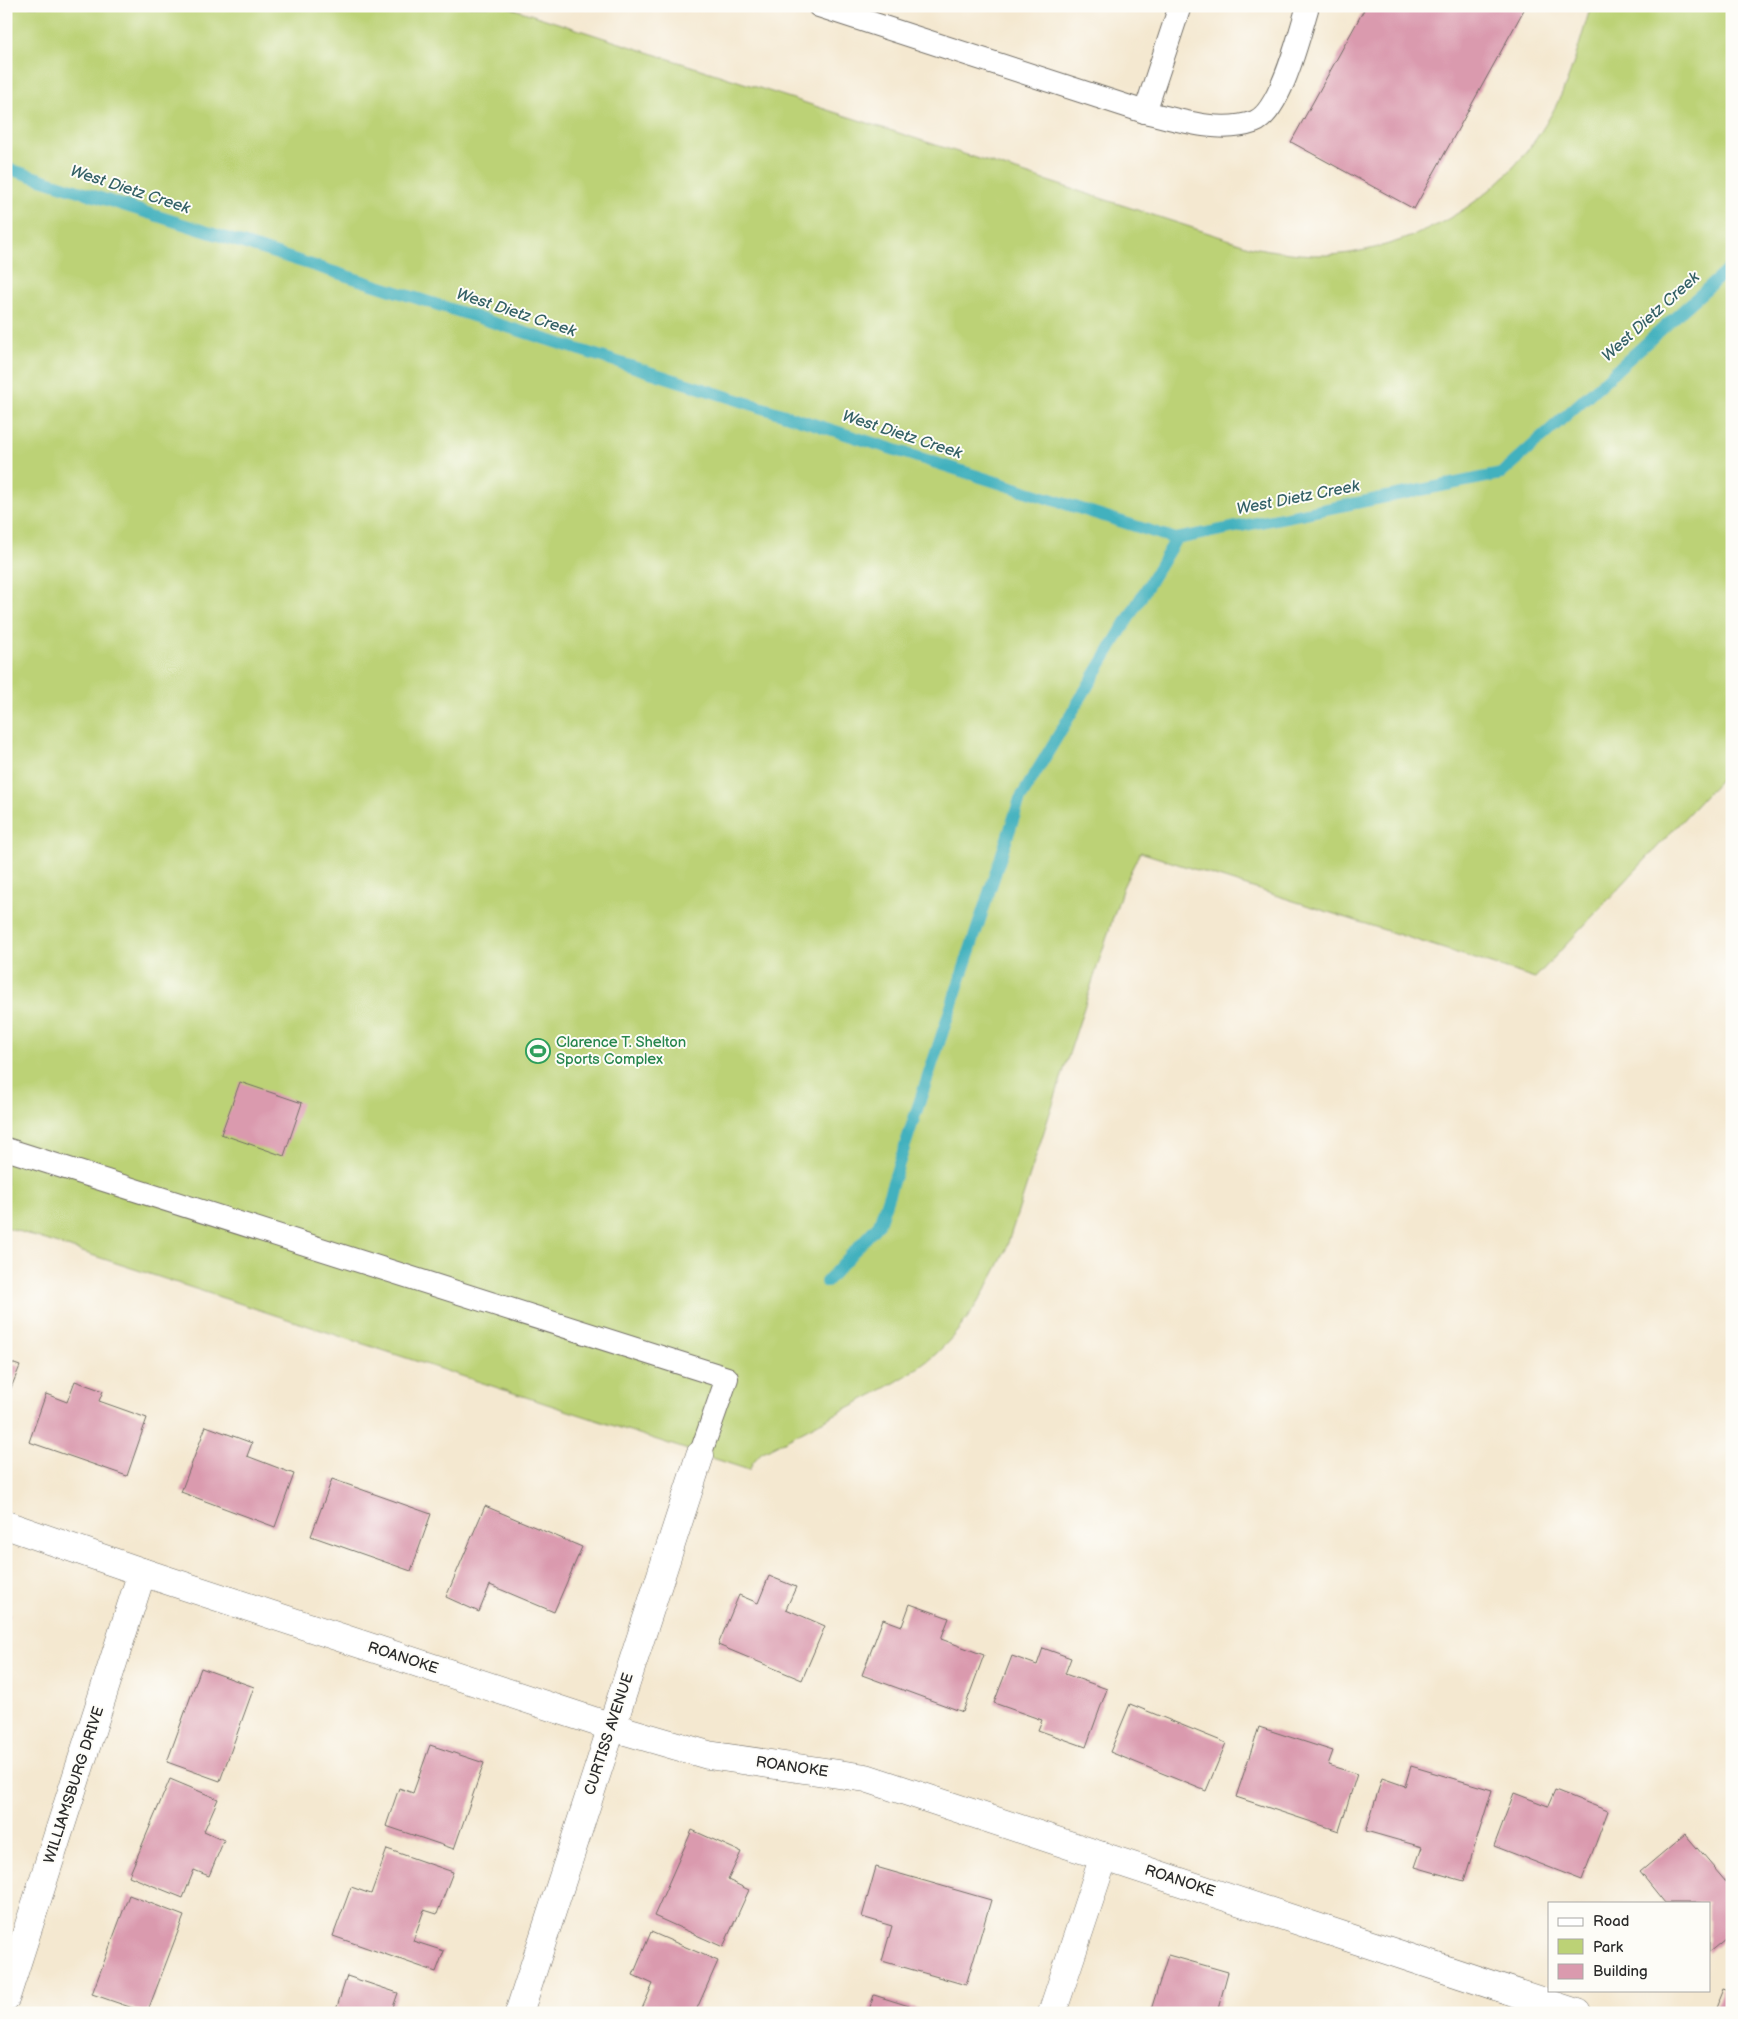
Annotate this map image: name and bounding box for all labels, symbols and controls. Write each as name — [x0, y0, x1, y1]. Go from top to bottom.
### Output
water label: West Dietz Creek — [68, 162, 193, 219]
water label: West Dietz Creek — [1598, 267, 1705, 366]
water label: West Dietz Creek — [454, 285, 579, 342]
water label: West Dietz Creek — [840, 407, 965, 464]
water label: West Dietz Creek — [1235, 477, 1362, 519]
place label: Clarence T. Shelton Sports Complex — [556, 1033, 686, 1069]
sports icon: Clarence T. Shelton Sports Complex — [525, 1038, 551, 1064]
street label: ROANOKE — [365, 1638, 441, 1678]
street label: CURTISS AVENUE — [580, 1670, 638, 1798]
street label: WILLIAMSBURG DRIVE — [40, 1704, 108, 1866]
street label: ROANOKE — [754, 1753, 830, 1782]
street label: ROANOKE — [1142, 1861, 1218, 1901]
legend — [1548, 1902, 1710, 1992]
text: Road — [1593, 1912, 1629, 1931]
text: Park — [1593, 1938, 1624, 1957]
text: Building — [1593, 1962, 1648, 1981]

